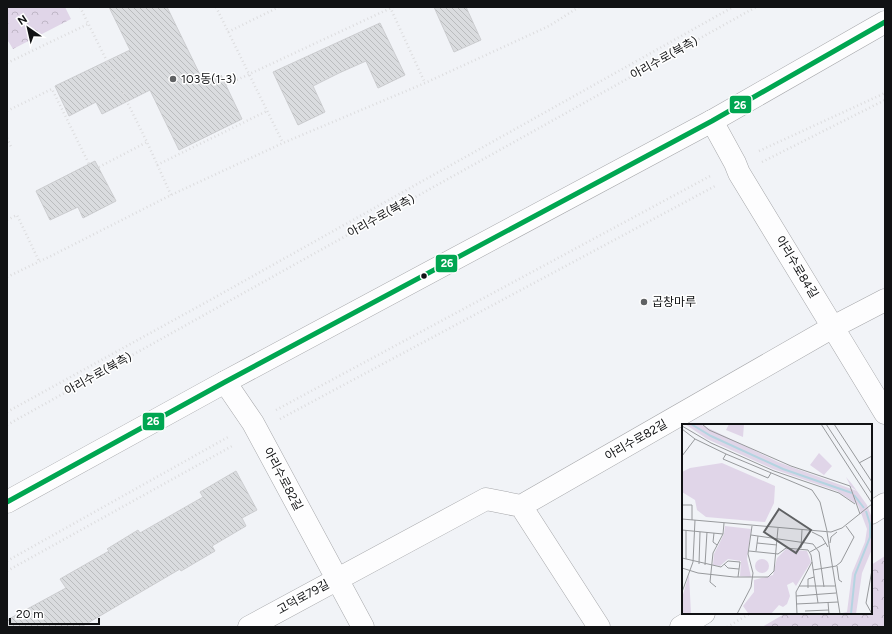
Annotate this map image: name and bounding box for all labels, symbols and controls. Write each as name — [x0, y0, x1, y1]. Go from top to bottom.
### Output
north arrow — [8, 8, 48, 48]
text: N — [16, 12, 30, 28]
street label: 아리수로(북측) — [628, 34, 700, 82]
place label: 103동(1-3) — [181, 72, 236, 86]
marker: 103동(1-3) — [168, 74, 178, 84]
line badge: 26 — [729, 95, 752, 114]
text: 26 — [734, 99, 747, 112]
street label: 아리수로(북측) — [345, 192, 417, 240]
street label: 아리수로84길 — [773, 233, 821, 301]
line badge: 26 — [435, 254, 458, 273]
text: 26 — [441, 257, 454, 270]
unlabelled marker — [419, 271, 429, 281]
place label: 곱창마루 — [652, 295, 696, 309]
marker: 곱창마루 — [639, 297, 649, 307]
street label: 아리수로(북측) — [62, 350, 134, 398]
line badge: 26 — [142, 412, 165, 431]
text: 26 — [147, 415, 160, 428]
street label: 아리수로82길 — [603, 417, 669, 463]
inset map — [682, 424, 872, 614]
street label: 아리수로82길 — [261, 445, 305, 513]
street label: 고덕로79길 — [275, 577, 331, 617]
scale bar — [10, 600, 99, 626]
text: 20 m — [16, 607, 44, 621]

